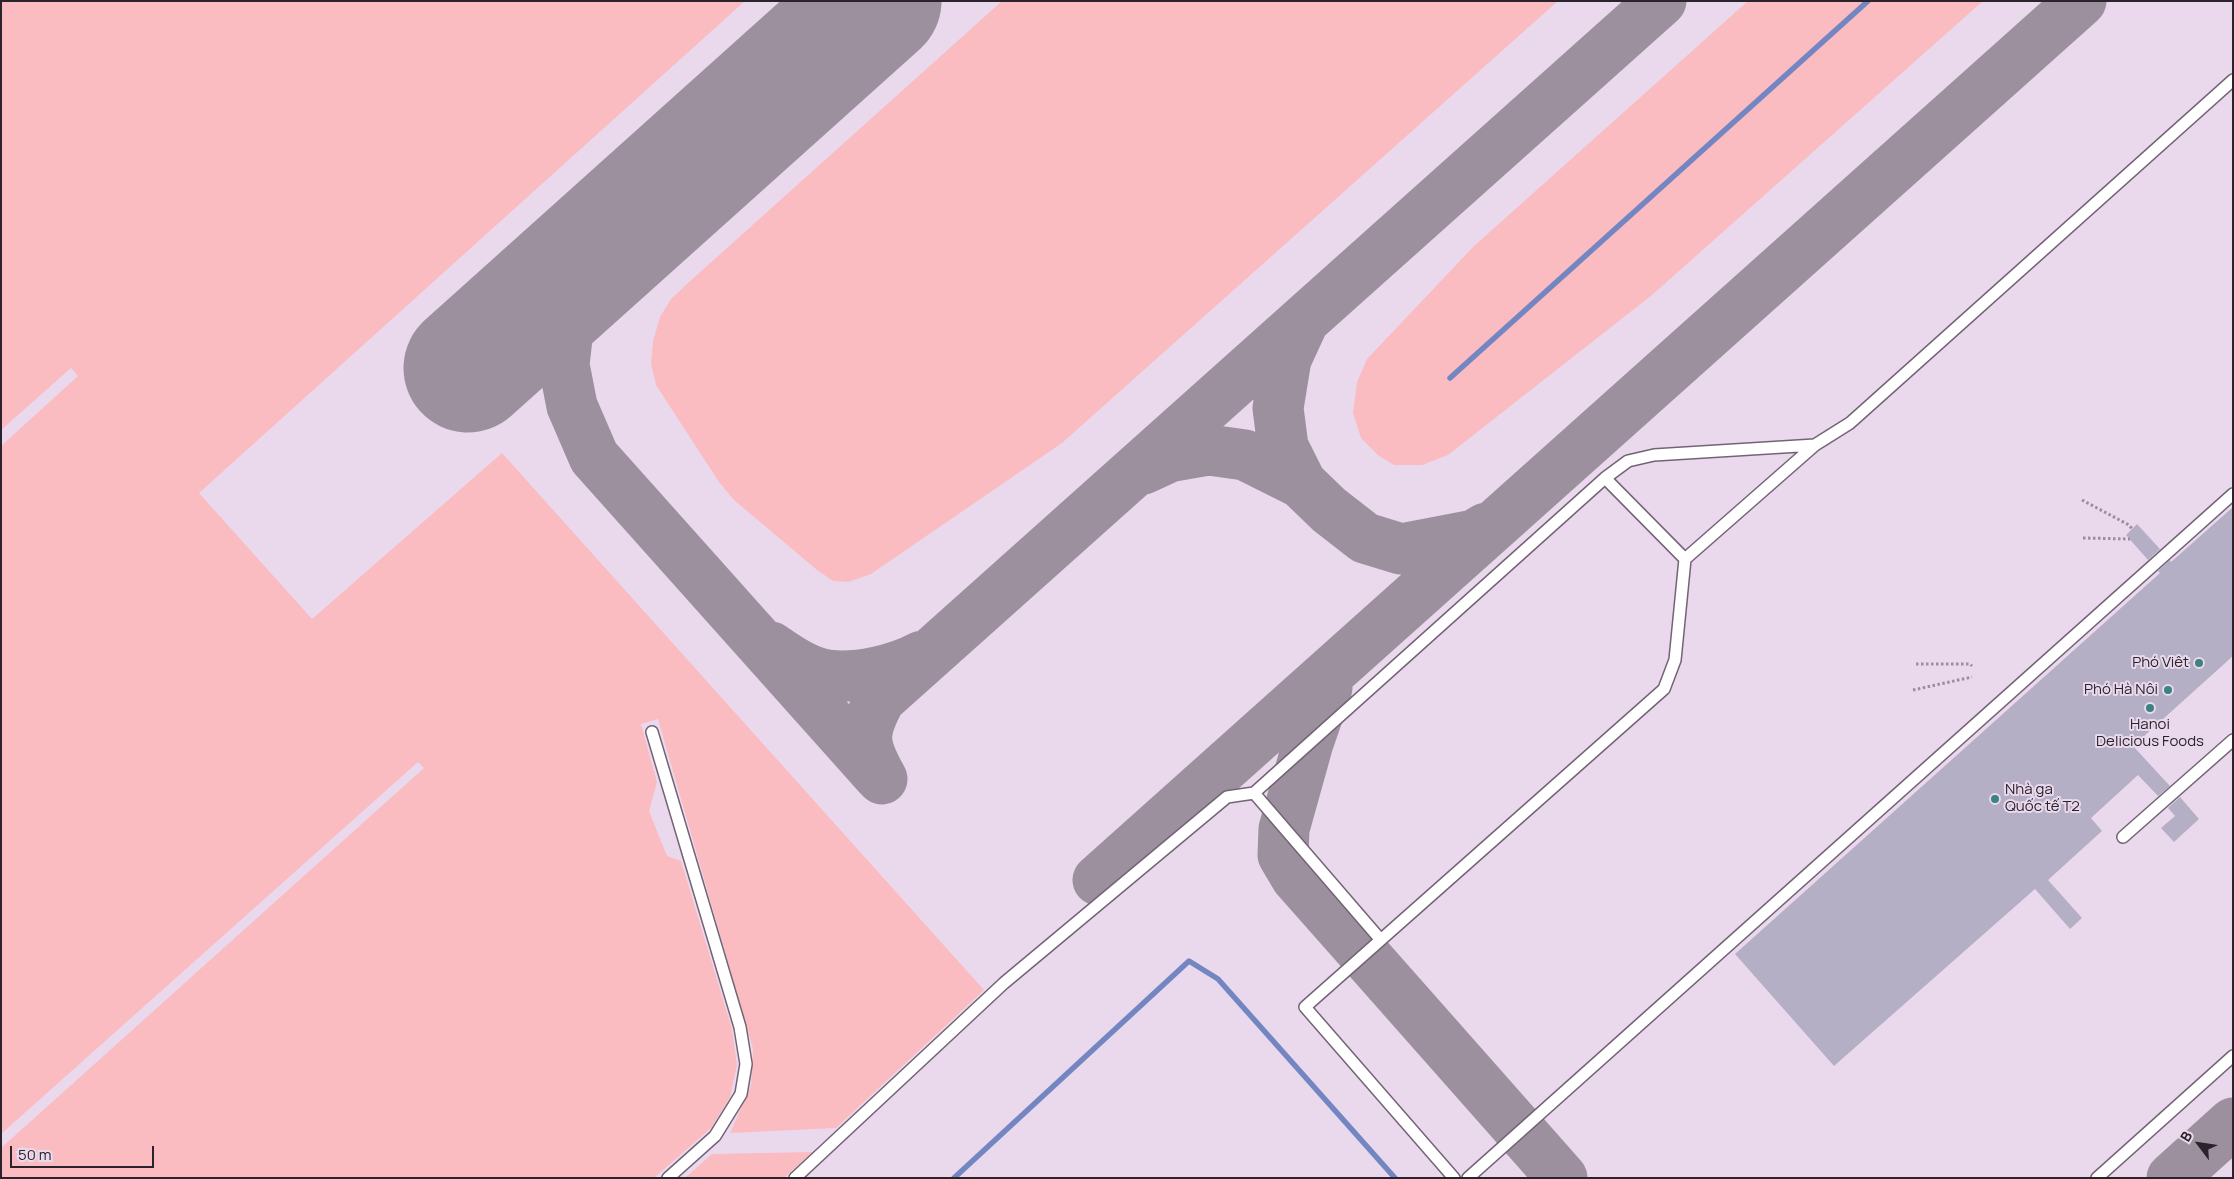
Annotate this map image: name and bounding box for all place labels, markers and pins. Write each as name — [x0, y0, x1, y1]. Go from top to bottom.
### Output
place label: Phó Viêt — [2132, 654, 2189, 672]
marker: Phó Viêt — [2193, 657, 2205, 669]
place label: Phó Hà Nôi — [2084, 681, 2158, 699]
marker: Phó Hà Nôi — [2162, 684, 2174, 696]
marker: Hanoi Delicious Foods — [2144, 702, 2156, 714]
place label: Hanoi Delicious Foods — [2096, 716, 2204, 751]
place label: Nhà ga Quốc tế T2 — [2005, 781, 2080, 816]
marker: Nhà ga Quốc tế T2 — [1989, 793, 2001, 805]

